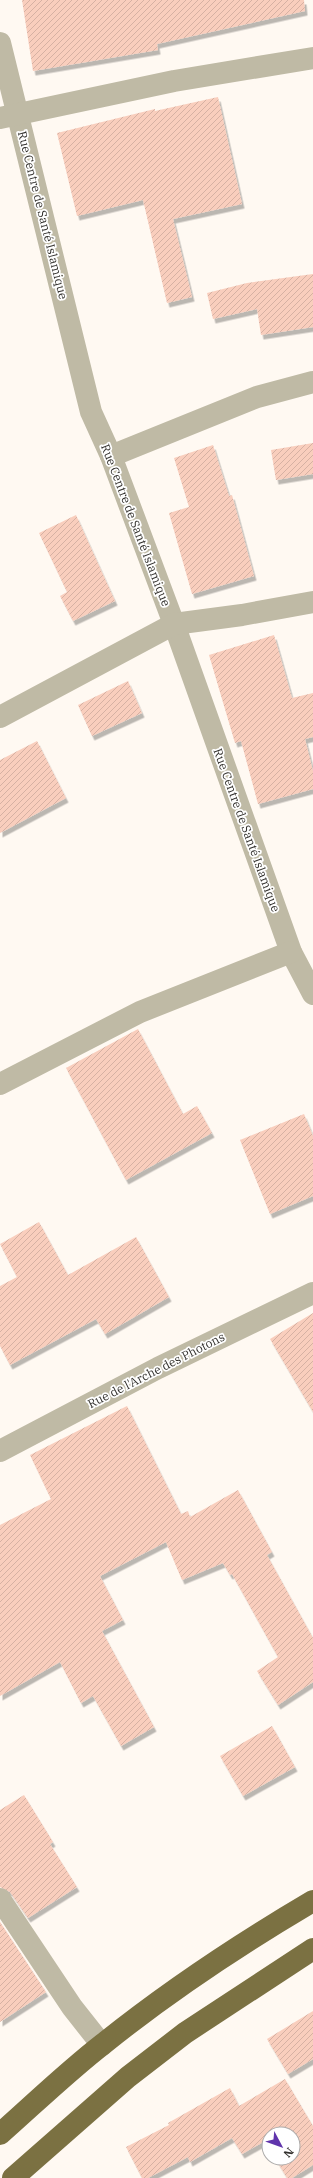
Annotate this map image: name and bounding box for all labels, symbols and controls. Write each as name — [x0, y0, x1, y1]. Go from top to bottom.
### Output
street label: Rue Centre de Santé Islamique — [15, 129, 71, 301]
street label: Rue Centre de Santé Islamique — [98, 442, 174, 608]
street label: Rue Centre de Santé Islamique — [210, 746, 284, 914]
street label: Rue de l'Arche des Photons — [85, 1329, 227, 1411]
north arrow — [261, 2126, 301, 2166]
text: N — [280, 2145, 297, 2161]

